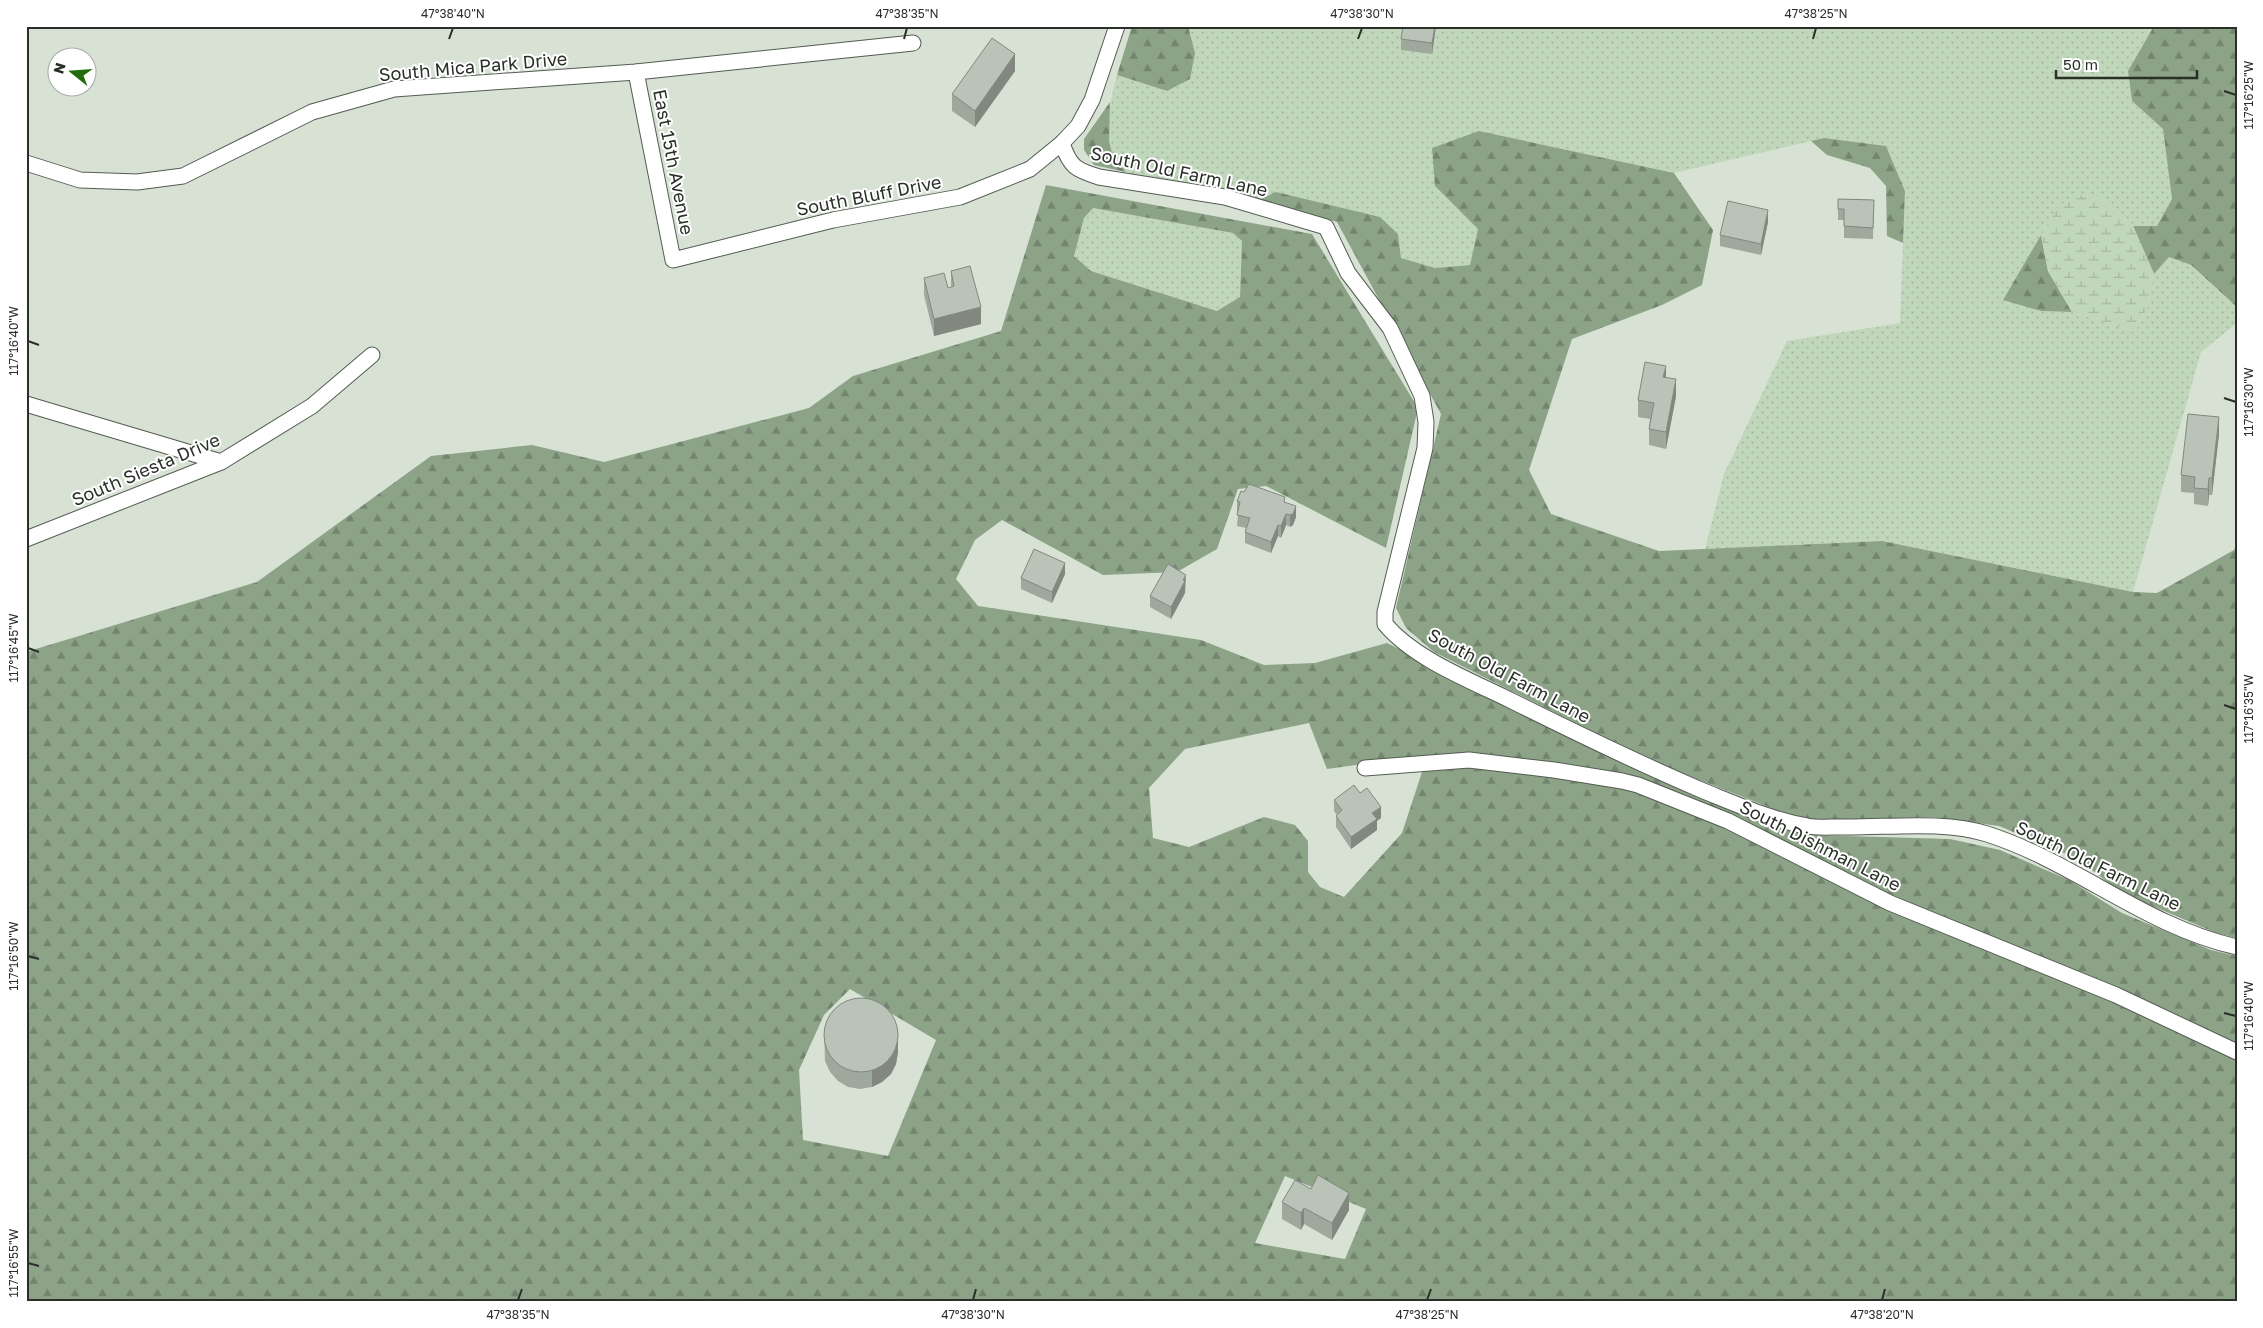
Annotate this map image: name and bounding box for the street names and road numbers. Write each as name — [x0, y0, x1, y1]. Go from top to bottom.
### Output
street label: South Mica Park Drive — [378, 47, 568, 85]
street label: East 15th Avenue — [649, 87, 699, 236]
street label: South Old Farm Lane — [1089, 141, 1270, 201]
street label: South Bluff Drive — [794, 170, 943, 220]
street label: South Siesta Drive — [68, 428, 223, 510]
street label: South Old Farm Lane — [1425, 623, 1594, 727]
street label: South Dishman Lane — [1736, 795, 1905, 895]
street label: South Old Farm Lane — [2012, 816, 2184, 915]

